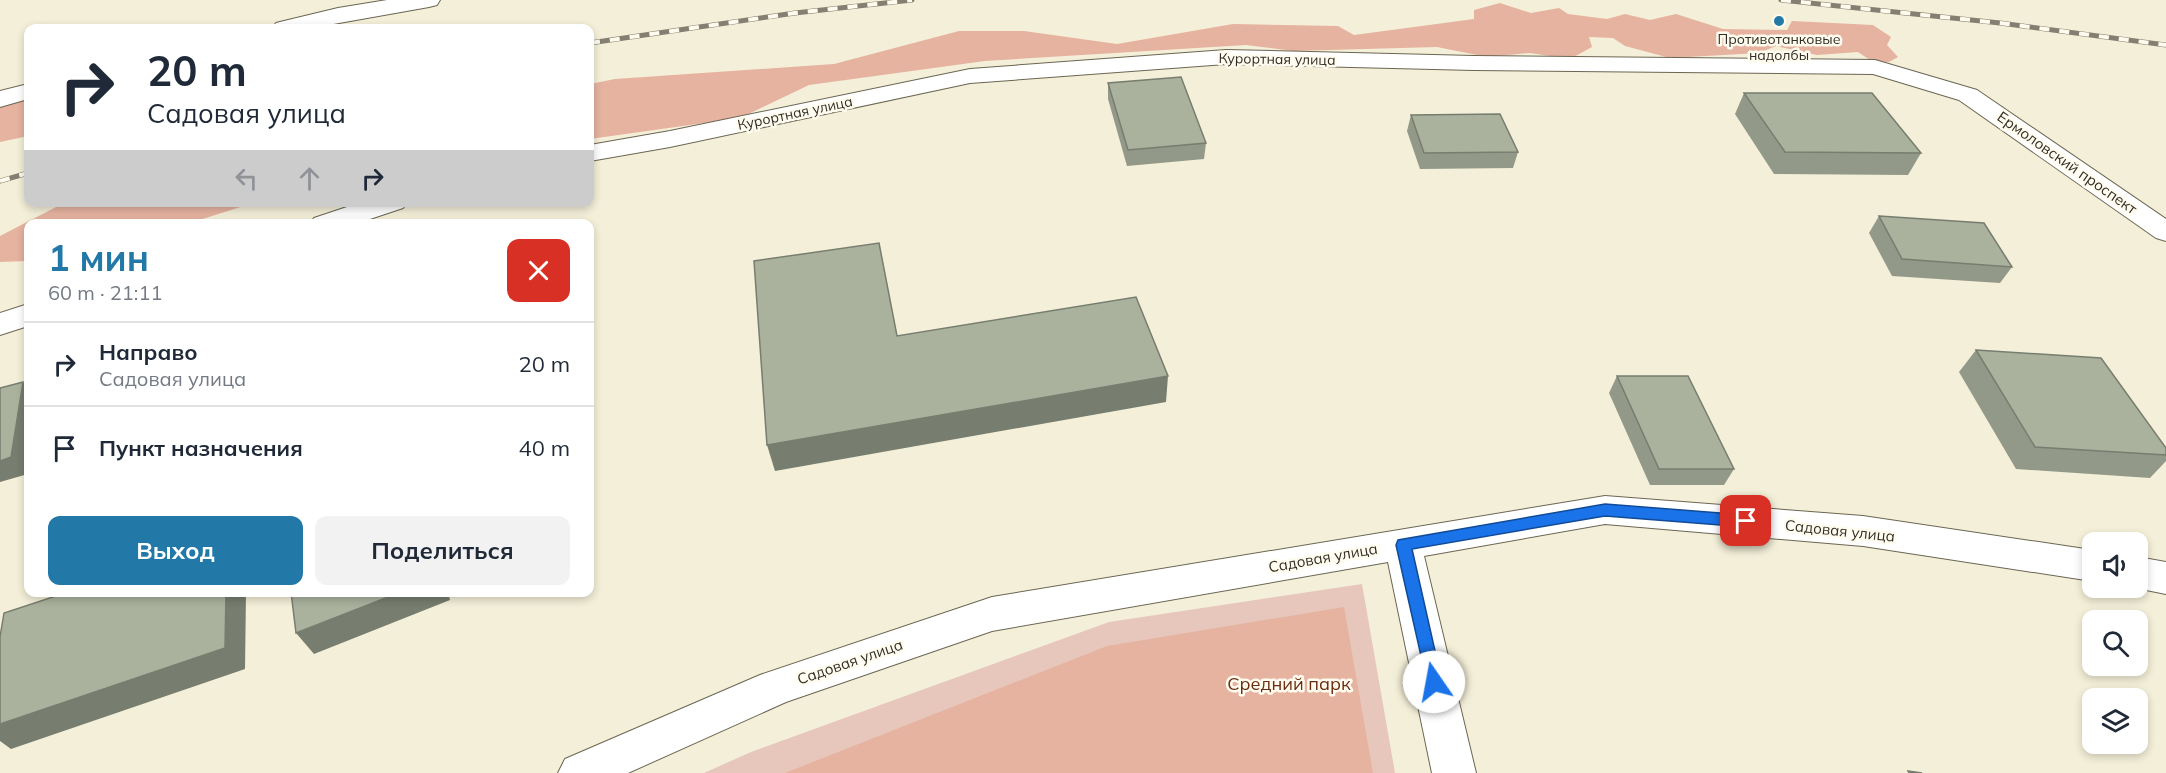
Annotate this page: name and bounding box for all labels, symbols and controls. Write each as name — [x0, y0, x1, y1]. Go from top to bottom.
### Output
marker: Противотанковые надолбы — [1772, 14, 1786, 28]
place label: Противотанковые надолбы — [1718, 30, 1841, 64]
text: 20 m — [147, 44, 247, 97]
icon: right — [48, 48, 126, 126]
street label: Курортная улица — [1218, 49, 1336, 69]
street label: Курортная улица — [736, 92, 854, 134]
text: Садовая улица — [147, 96, 346, 130]
street label: Ермоловский проспект — [1994, 107, 2141, 218]
icon: left — [230, 162, 263, 195]
icon: ahead — [293, 162, 326, 195]
icon: right — [356, 162, 389, 195]
text: 1 мин — [48, 235, 149, 280]
button: close — [507, 239, 570, 302]
text: 60 m · 21:11 — [48, 280, 162, 305]
text: Направо — [99, 338, 197, 366]
icon: right — [48, 348, 81, 381]
text: 20 m — [519, 350, 570, 378]
text: Садовая улица — [99, 366, 246, 391]
icon: arrive — [48, 432, 81, 465]
text: Пункт назначения — [99, 434, 303, 462]
text: 40 m — [519, 434, 570, 462]
pin — [1720, 495, 1771, 546]
icon: arrive — [1729, 504, 1762, 537]
street label: Садовая улица — [1784, 515, 1896, 546]
button: Выход — [48, 516, 303, 585]
button: Поделиться — [315, 516, 570, 585]
map controls — [2082, 532, 2148, 754]
button: sound — [2082, 532, 2148, 598]
street label: Садовая улица — [1267, 539, 1379, 576]
button: search — [2082, 610, 2148, 676]
street label: Садовая улица — [795, 635, 905, 688]
position arrow — [1402, 650, 1466, 714]
park label: Средний парк — [1227, 672, 1351, 695]
button: layers — [2082, 688, 2148, 754]

